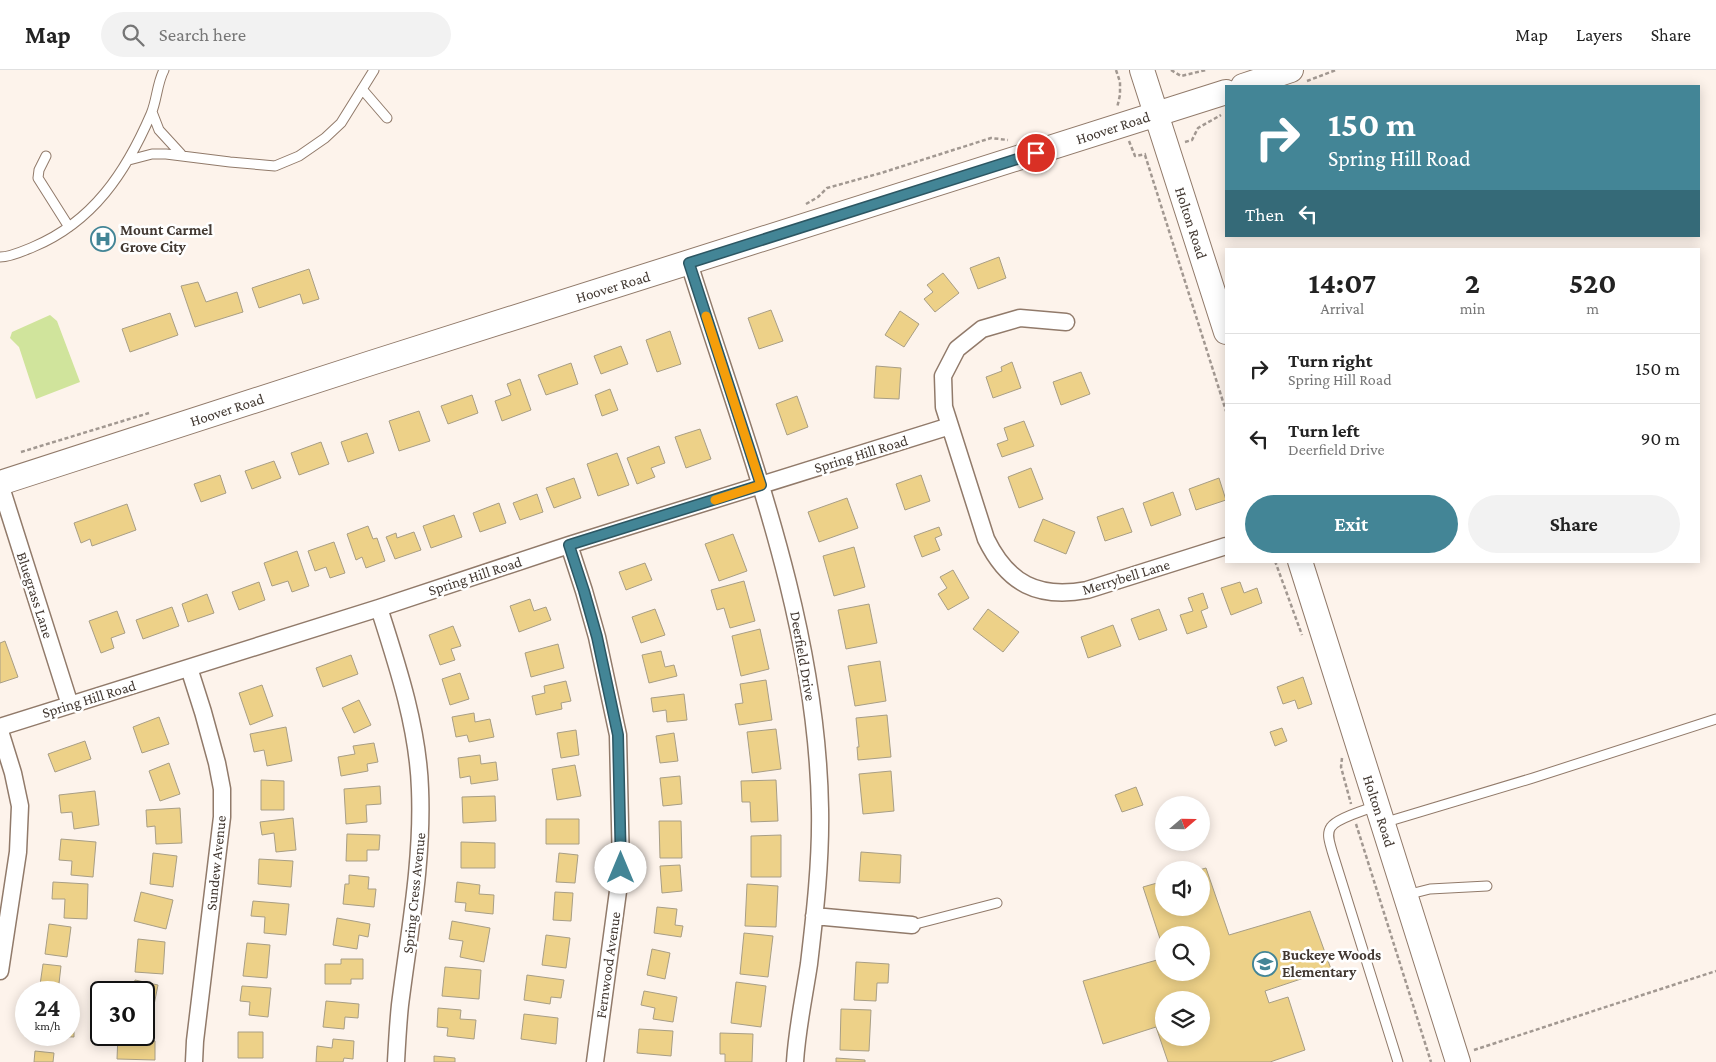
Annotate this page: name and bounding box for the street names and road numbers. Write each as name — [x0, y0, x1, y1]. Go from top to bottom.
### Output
street label: Hoover Road — [1074, 109, 1152, 147]
street label: Holton Road — [1172, 185, 1210, 261]
street label: Hoover Road — [574, 268, 652, 306]
street label: Hoover Road — [188, 391, 266, 429]
street label: Spring Hill Road — [812, 432, 910, 477]
street label: Bluegrass Lane — [13, 550, 57, 641]
street label: Spring Hill Road — [426, 553, 524, 600]
street label: Merrybell Lane — [1080, 556, 1172, 599]
street label: Deerfield Drive — [787, 610, 819, 702]
street label: Spring Hill Road — [40, 677, 138, 722]
street label: Holton Road — [1360, 773, 1398, 849]
street label: Sundew Avenue — [203, 814, 229, 911]
street label: Spring Cress Avenue — [400, 831, 429, 954]
street label: Fernwood Avenue — [593, 910, 623, 1019]

